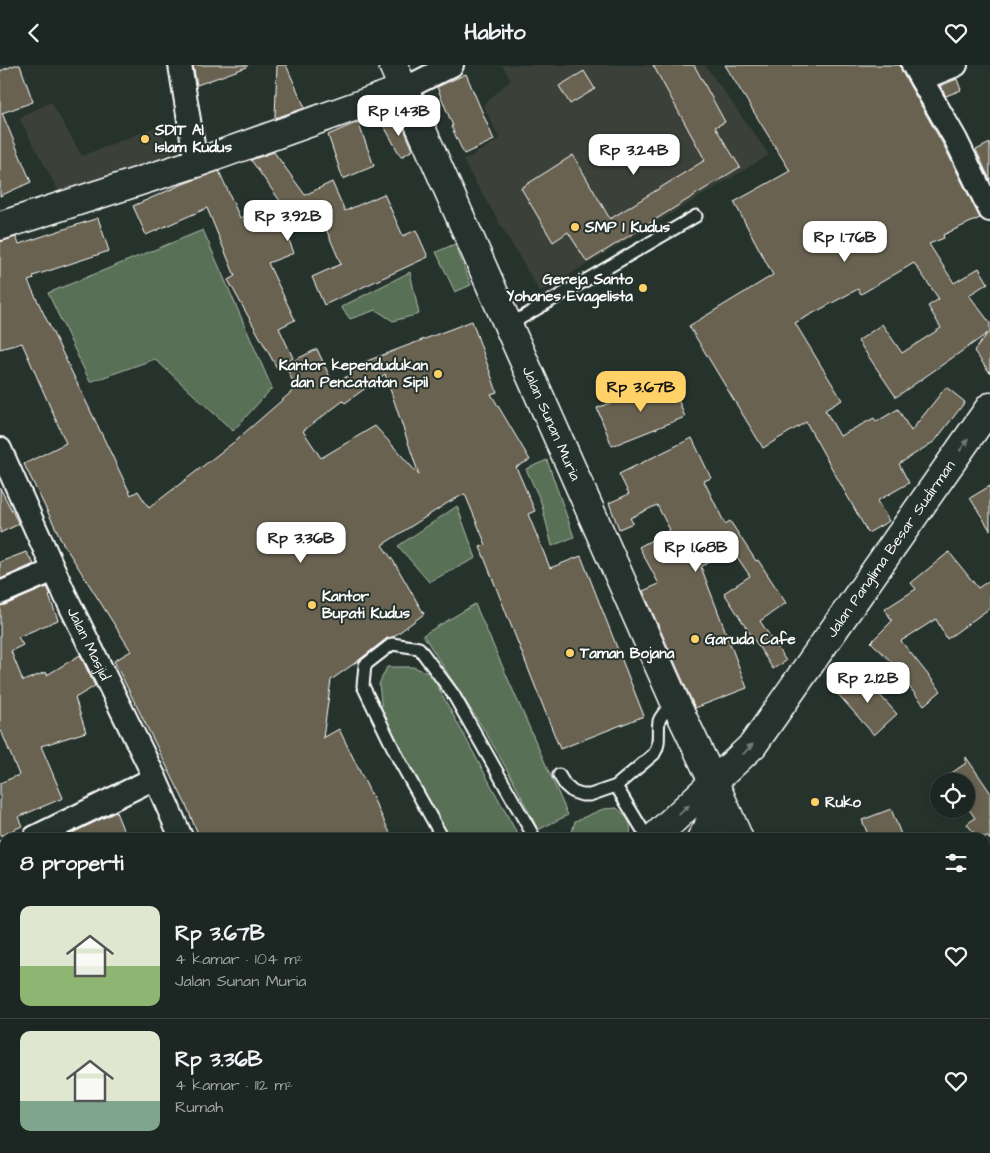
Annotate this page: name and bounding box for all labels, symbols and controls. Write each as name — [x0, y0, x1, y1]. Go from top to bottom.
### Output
text: Habito — [464, 17, 526, 48]
icon: back — [20, 19, 48, 47]
icon: heart — [942, 19, 970, 47]
pin: Rp 1.43B — [347, 95, 451, 137]
text: Rp 1.43B — [368, 100, 430, 122]
place label: SDIT Al Islam Kudus — [154, 120, 232, 158]
marker: SDIT Al Islam Kudus — [139, 133, 151, 145]
pin: Rp 3.24B — [582, 133, 686, 176]
text: Rp 3.24B — [600, 139, 668, 161]
pin: Rp 3.92B — [236, 199, 340, 242]
text: Rp 3.92B — [255, 205, 321, 227]
place label: SMP 1 Kudus — [584, 217, 671, 238]
marker: SMP 1 Kudus — [569, 221, 581, 233]
pin: Rp 1.76B — [793, 221, 897, 263]
text: Rp 1.76B — [814, 226, 876, 248]
place label: Gereja Santo Yohanes Evagelista — [506, 269, 634, 309]
marker: Gereja Santo Yohanes Evagelista — [637, 282, 649, 294]
place label: Kantor kependudukan dan Pencatatan Sipil — [279, 355, 429, 393]
street label: Jalan Sunan Muria — [517, 363, 586, 484]
marker: Kantor kependudukan dan Pencatatan Sipil — [432, 368, 444, 380]
pin: Rp 3.67B — [589, 371, 693, 413]
text: Rp 3.67B — [607, 376, 675, 398]
one-way arrow — [959, 438, 969, 452]
street label: Jalan Panglima Besar Sudirman — [821, 456, 960, 642]
pin: Rp 3.36B — [249, 521, 353, 564]
text: Rp 3.36B — [268, 527, 334, 549]
pin: Rp 1.68B — [644, 531, 748, 573]
text: Rp 1.68B — [665, 536, 727, 558]
place label: Kantor Bupati Kudus — [322, 586, 411, 624]
marker: Kantor Bupati Kudus — [306, 599, 318, 611]
street label: Jalan Masjid — [62, 603, 116, 684]
place label: Garuda Cafe — [705, 629, 796, 650]
marker: Garuda Cafe — [689, 633, 701, 645]
place label: Taman Bojana — [579, 643, 675, 664]
marker: Taman Bojana — [564, 647, 576, 659]
pin: Rp 2.12B — [816, 661, 920, 704]
text: Rp 2.12B — [838, 667, 898, 689]
one-way arrow — [742, 743, 754, 755]
map controls — [930, 773, 975, 818]
button: locate — [930, 773, 975, 818]
place label: Ruko — [825, 792, 862, 813]
marker: Ruko — [809, 796, 821, 808]
one-way arrow — [678, 804, 690, 816]
text: 8 properti — [20, 849, 123, 878]
icon: filters — [942, 849, 970, 877]
text: Rp 3.67B — [175, 919, 265, 948]
icon: home — [60, 926, 120, 986]
icon: heart — [942, 942, 970, 970]
text: 4 kamar · 104 m² — [175, 948, 303, 970]
text: Jalan Sunan Muria — [175, 970, 306, 992]
text: Rp 3.36B — [175, 1045, 263, 1074]
icon: home — [60, 1051, 120, 1111]
icon: heart — [942, 1067, 970, 1095]
text: 4 kamar · 112 m² — [175, 1074, 293, 1096]
text: Rumah — [175, 1096, 223, 1118]

